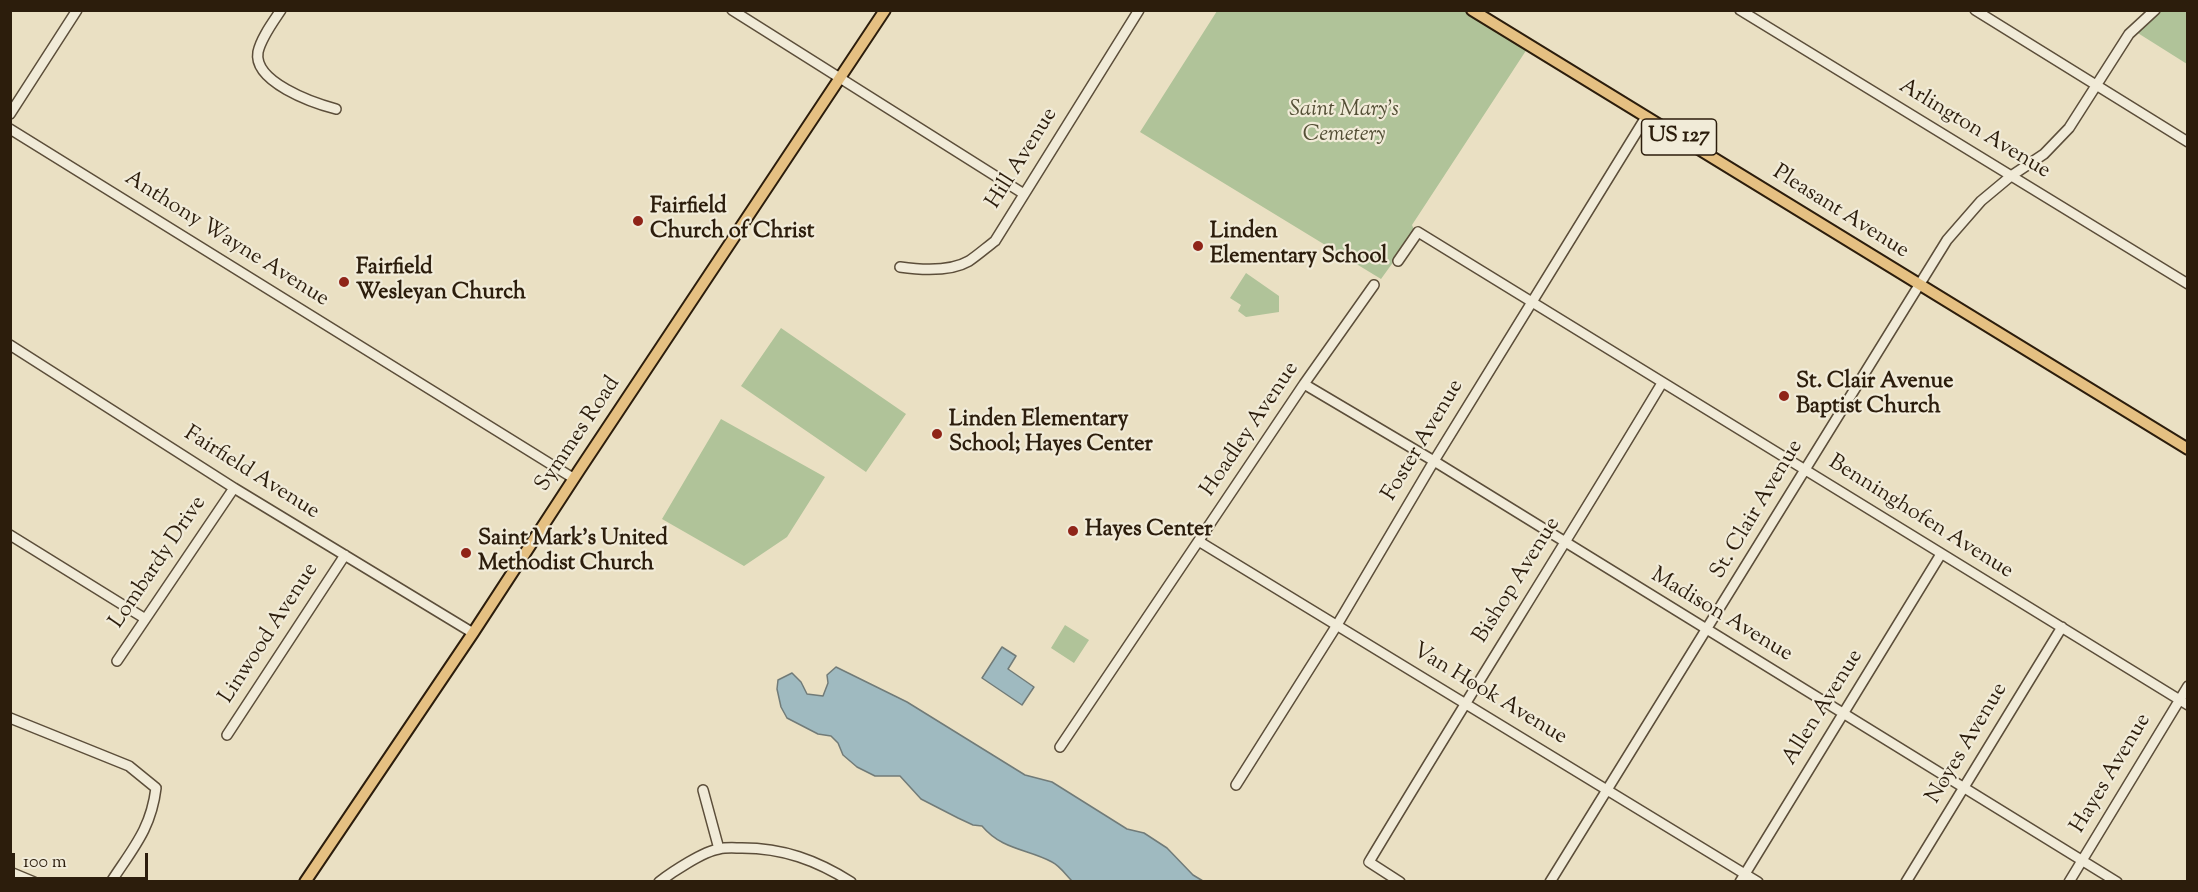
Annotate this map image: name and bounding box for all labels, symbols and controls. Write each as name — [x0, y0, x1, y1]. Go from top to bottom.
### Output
street label: Arlington Avenue — [1893, 74, 2055, 186]
park label: Saint Mary’s Cemetery — [1289, 98, 1399, 150]
street label: Hill Avenue — [982, 104, 1064, 214]
road number: US 127 — [1642, 119, 1716, 155]
street label: Pleasant Avenue — [1767, 160, 1913, 266]
street label: Anthony Wayne Avenue — [119, 166, 333, 314]
place label: Fairfield Church of Christ — [650, 195, 814, 246]
marker: Fairfield Church of Christ — [631, 214, 645, 228]
place label: Linden Elementary School — [1210, 220, 1387, 272]
marker: Linden Elementary School — [1191, 239, 1205, 253]
place label: Fairfield Wesleyan Church — [356, 256, 526, 308]
marker: Fairfield Wesleyan Church — [337, 275, 351, 289]
street label: Hoadley Avenue — [1196, 358, 1306, 502]
place label: St. Clair Avenue Baptist Church — [1796, 370, 1953, 422]
street label: Symmes Road — [531, 372, 627, 498]
street label: Foster Avenue — [1377, 376, 1471, 506]
marker: St. Clair Avenue Baptist Church — [1777, 389, 1791, 403]
place label: Linden Elementary School; Hayes Center — [949, 408, 1153, 460]
street label: Fairfield Avenue — [178, 422, 324, 526]
marker: Linden Elementary School; Hayes Center — [930, 427, 944, 441]
street label: St. Clair Avenue — [1706, 436, 1810, 584]
street label: Benninghofen Avenue — [1823, 450, 2017, 586]
street label: Lombardy Drive — [105, 492, 213, 634]
street label: Bishop Avenue — [1469, 513, 1567, 649]
place label: Hayes Center — [1085, 518, 1213, 544]
marker: Hayes Center — [1066, 524, 1080, 538]
place label: Saint Mark’s United Methodist Church — [478, 527, 668, 578]
marker: Saint Mark’s United Methodist Church — [459, 546, 473, 560]
street label: Linwood Avenue — [215, 559, 325, 709]
street label: Madison Avenue — [1645, 563, 1797, 669]
street label: Van Hook Avenue — [1407, 638, 1571, 752]
street label: Allen Avenue — [1778, 645, 1870, 771]
street label: Noyes Avenue — [1922, 679, 2014, 809]
street label: Hayes Avenue — [2066, 709, 2158, 839]
scale bar — [15, 841, 152, 879]
text: 100 m — [23, 850, 67, 876]

